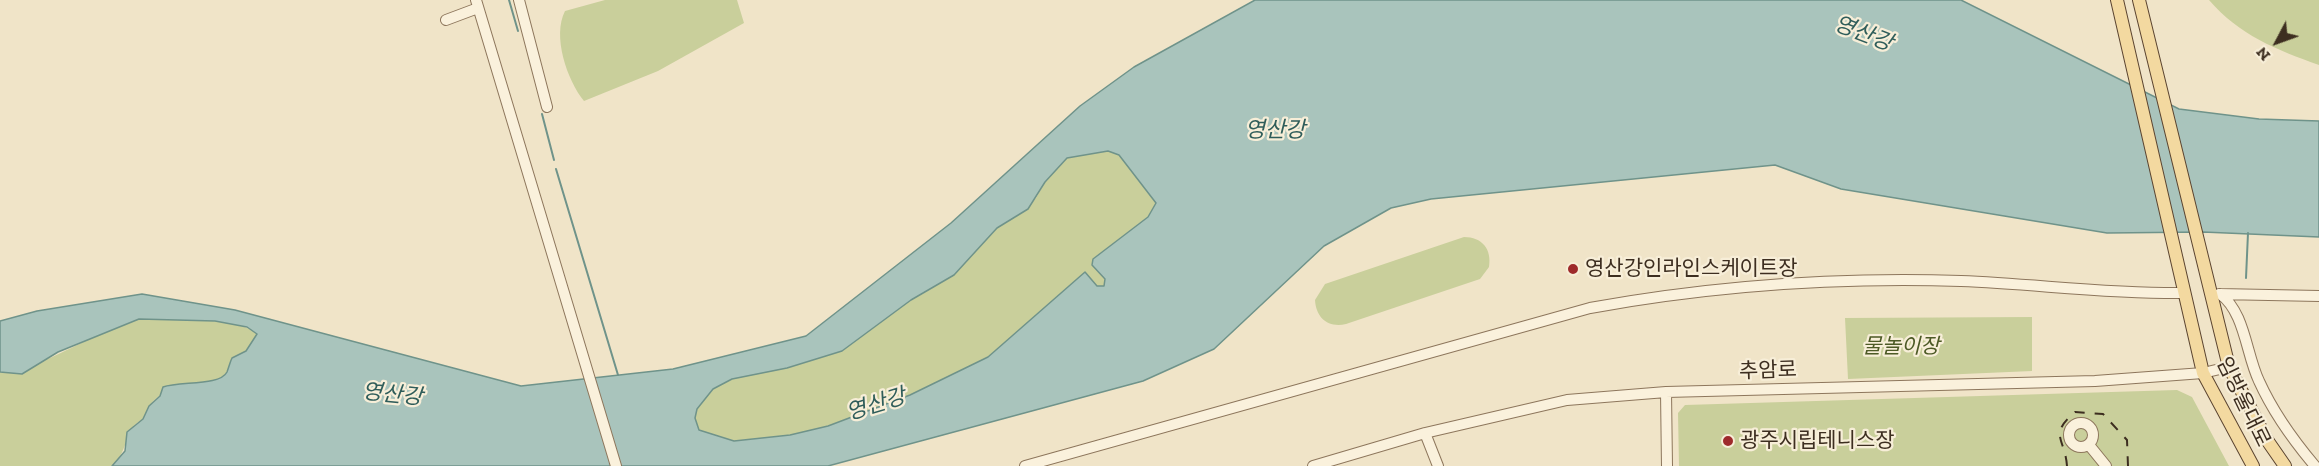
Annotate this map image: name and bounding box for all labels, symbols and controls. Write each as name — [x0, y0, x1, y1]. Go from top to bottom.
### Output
water label: 영산강 — [1830, 11, 1896, 57]
north arrow — [2247, 12, 2307, 72]
text: N — [2252, 43, 2274, 65]
water label: 영산강 — [1245, 118, 1305, 144]
place label: 영산강인라인스케이트장 — [1585, 256, 1798, 282]
marker: 영산강인라인스케이트장 — [1566, 262, 1580, 276]
park label: 물놀이장 — [1862, 334, 1940, 360]
street label: 임방울대로 — [2211, 353, 2275, 451]
street label: 추암로 — [1739, 357, 1797, 385]
water label: 영산강 — [360, 379, 424, 411]
water label: 영산강 — [843, 384, 909, 426]
place label: 광주시립테니스장 — [1740, 428, 1895, 454]
marker: 광주시립테니스장 — [1721, 434, 1735, 448]

